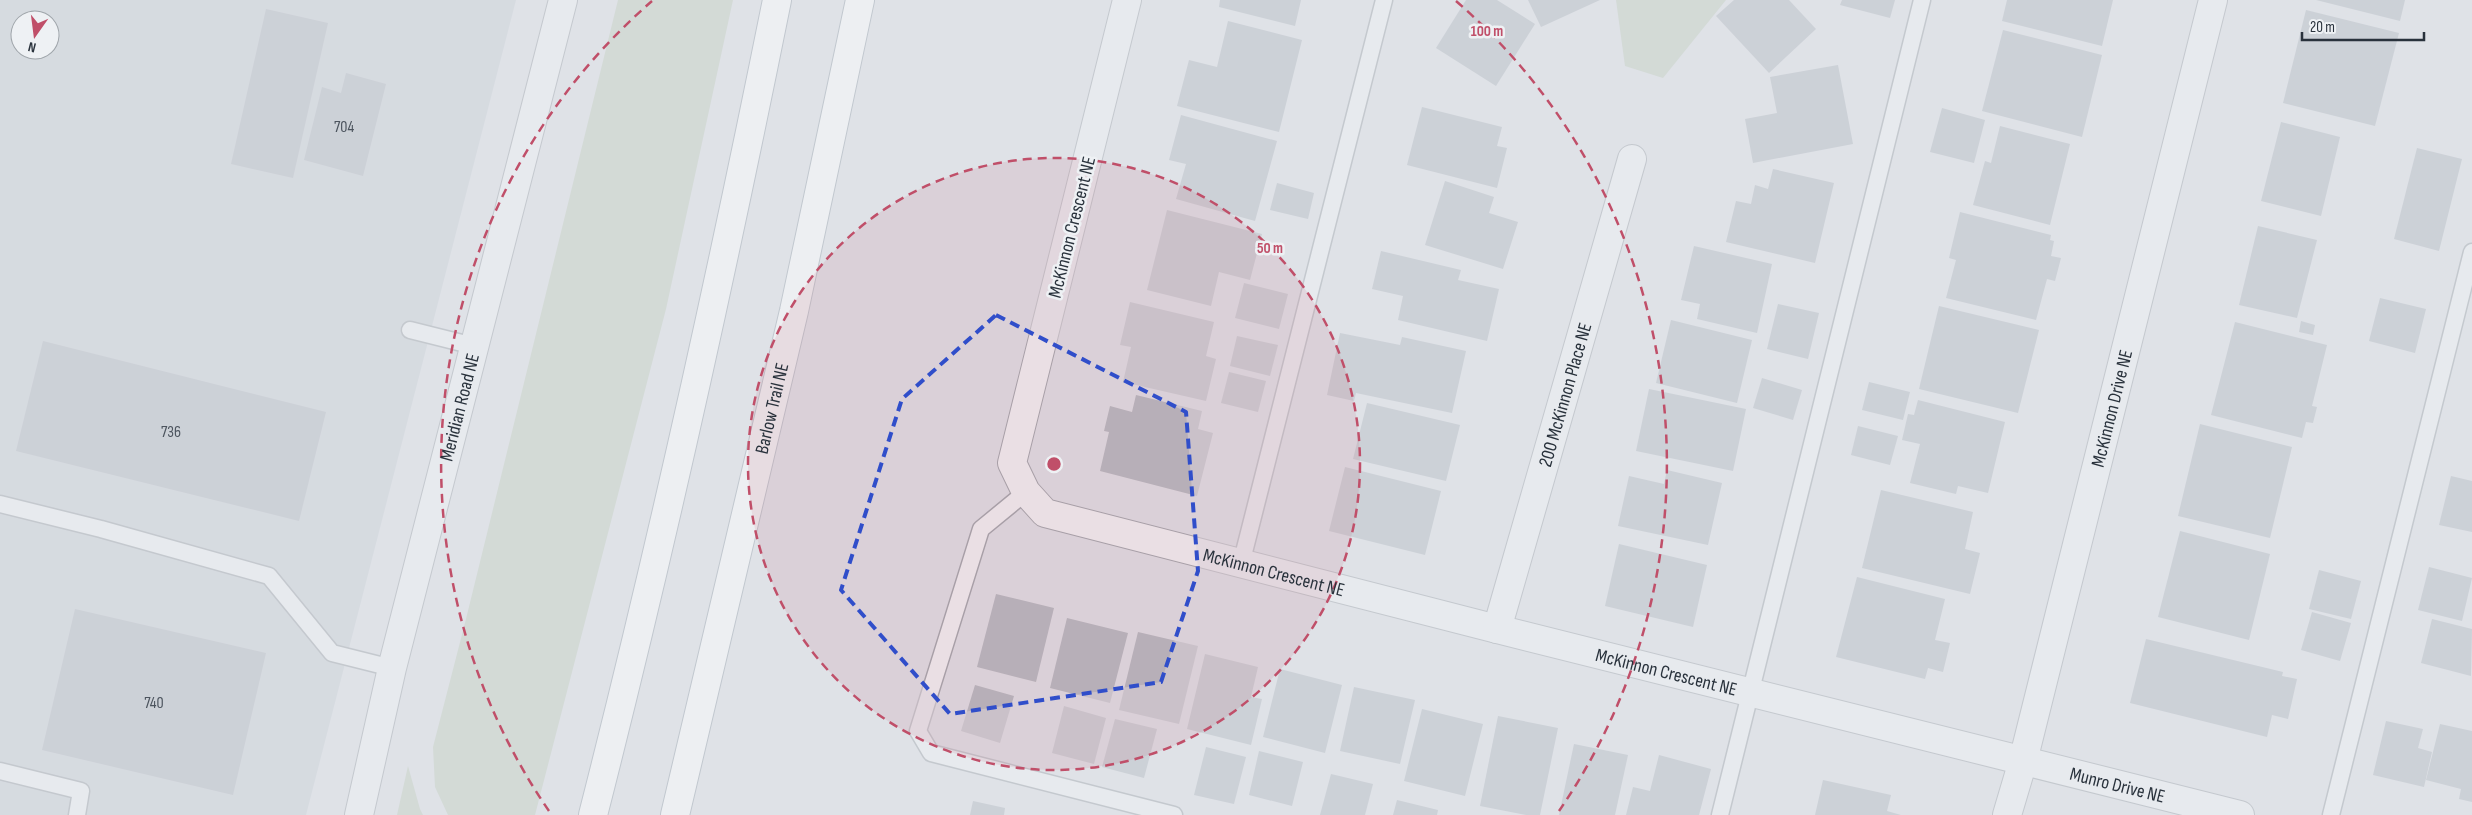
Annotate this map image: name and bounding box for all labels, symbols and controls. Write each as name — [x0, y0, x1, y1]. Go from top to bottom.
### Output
north arrow — [10, 10, 60, 60]
scale bar — [2302, 10, 2424, 42]
text: 20 m — [2310, 18, 2335, 37]
text: 100 m — [1471, 22, 1503, 41]
text: N — [26, 38, 38, 56]
house number: 704 — [334, 118, 354, 137]
street label: McKinnon Crescent NE — [1044, 154, 1101, 300]
text: 50 m — [1257, 239, 1283, 258]
street label: 200 McKinnon Place NE — [1534, 320, 1597, 470]
street label: McKinnon Drive NE — [2087, 347, 2138, 470]
street label: Meridian Road NE — [435, 351, 485, 464]
street label: Barlow Trail NE — [751, 361, 794, 456]
house number: 736 — [161, 423, 181, 442]
centre of rings — [1045, 455, 1063, 473]
street label: McKinnon Crescent NE — [1201, 544, 1347, 602]
street label: McKinnon Crescent NE — [1593, 644, 1739, 702]
house number: 740 — [144, 694, 164, 713]
street label: Munro Drive NE — [2067, 763, 2167, 809]

